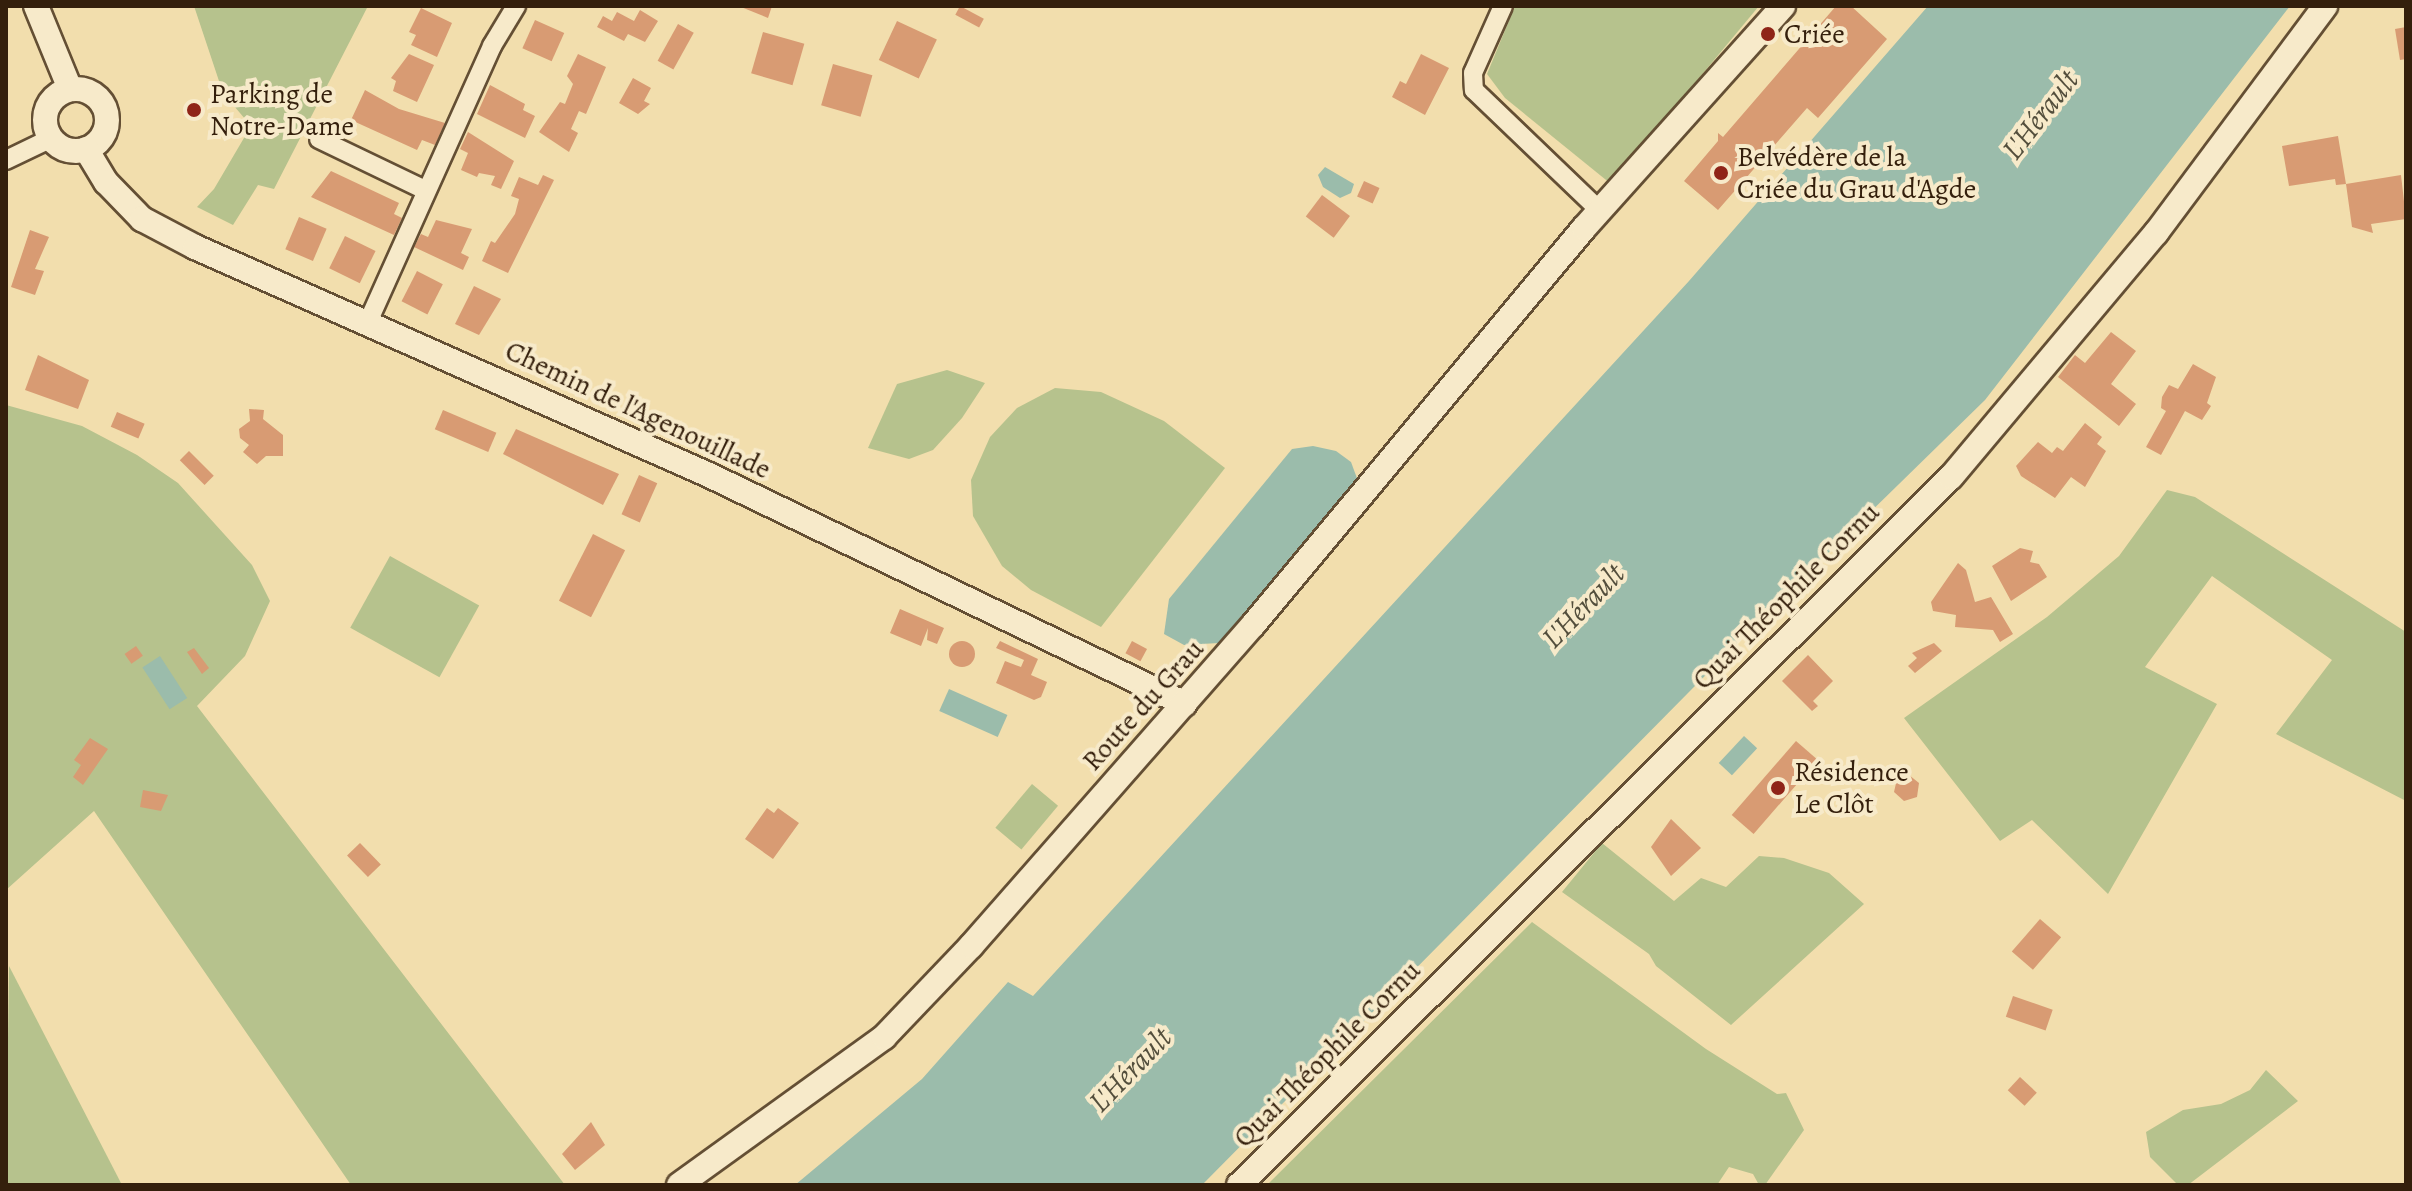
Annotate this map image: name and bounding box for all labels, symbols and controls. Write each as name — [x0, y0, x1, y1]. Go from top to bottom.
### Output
place label: Criée — [1784, 17, 1845, 51]
marker: Criée — [1759, 25, 1777, 43]
water label: L'Hérault — [1994, 63, 2086, 167]
place label: Parking de Notre-Dame — [210, 77, 354, 143]
marker: Parking de Notre-Dame — [185, 101, 203, 119]
place label: Belvédère de la Criée du Grau d'Agde — [1737, 140, 1976, 206]
marker: Belvédère de la Criée du Grau d'Agde — [1712, 164, 1730, 182]
street label: Chemin de l'Agenouillade — [500, 334, 776, 486]
street label: Quai Théophile Cornu — [1686, 496, 1886, 696]
water label: L'Hérault — [1534, 556, 1632, 656]
street label: Route du Grau — [1075, 632, 1211, 778]
place label: Résidence Le Clôt — [1794, 755, 1909, 821]
marker: Résidence Le Clôt — [1769, 779, 1787, 797]
street label: Quai Théophile Cornu — [1227, 954, 1427, 1154]
water label: L'Hérault — [1081, 1020, 1179, 1120]

